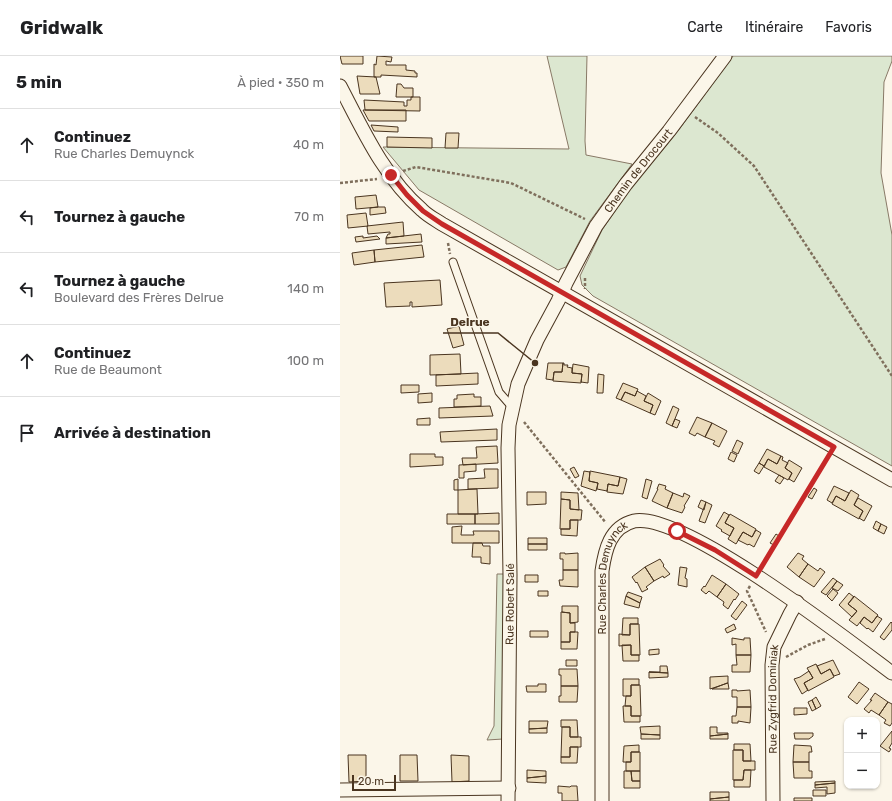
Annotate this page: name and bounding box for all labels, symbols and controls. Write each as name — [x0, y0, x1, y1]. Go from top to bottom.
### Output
text: Gridwalk — [20, 16, 103, 39]
text: Carte — [687, 19, 723, 36]
text: Itinéraire — [745, 19, 803, 36]
text: Favoris — [825, 19, 872, 36]
text: 5 min — [16, 72, 62, 92]
text: À pied · 350 m — [237, 75, 324, 90]
street label: Chemin de Drocourt — [601, 125, 675, 215]
text: Continuez — [54, 128, 131, 146]
icon: ahead — [16, 134, 38, 156]
text: 40 m — [293, 137, 324, 152]
text: Rue Charles Demuynck — [54, 146, 194, 161]
route end — [382, 166, 400, 184]
icon: left — [16, 206, 38, 228]
text: Tournez à gauche — [54, 208, 185, 226]
text: 70 m — [294, 209, 324, 224]
text: Tournez à gauche — [54, 272, 185, 290]
icon: left — [16, 278, 38, 300]
text: 140 m — [287, 281, 324, 296]
text: Boulevard des Frères Delrue — [54, 290, 224, 305]
callout: Delrue — [443, 309, 498, 333]
text: Delrue — [450, 315, 490, 329]
text: Continuez — [54, 344, 131, 362]
icon: ahead — [16, 350, 38, 372]
text: 100 m — [287, 353, 324, 368]
text: Rue de Beaumont — [54, 362, 162, 377]
icon: arrive — [16, 422, 38, 444]
text: Arrivée à destination — [54, 424, 211, 442]
street label: Rue Charles Demuynck — [596, 518, 630, 634]
route start — [668, 522, 686, 540]
street label: Rue Robert Salé — [503, 563, 517, 645]
street label: Rue Zygfrid Dominiak — [765, 643, 781, 754]
map controls — [844, 717, 880, 789]
button: + — [844, 717, 880, 753]
button: − — [844, 753, 880, 789]
scale bar — [352, 773, 396, 792]
text: 20 m — [358, 775, 384, 788]

